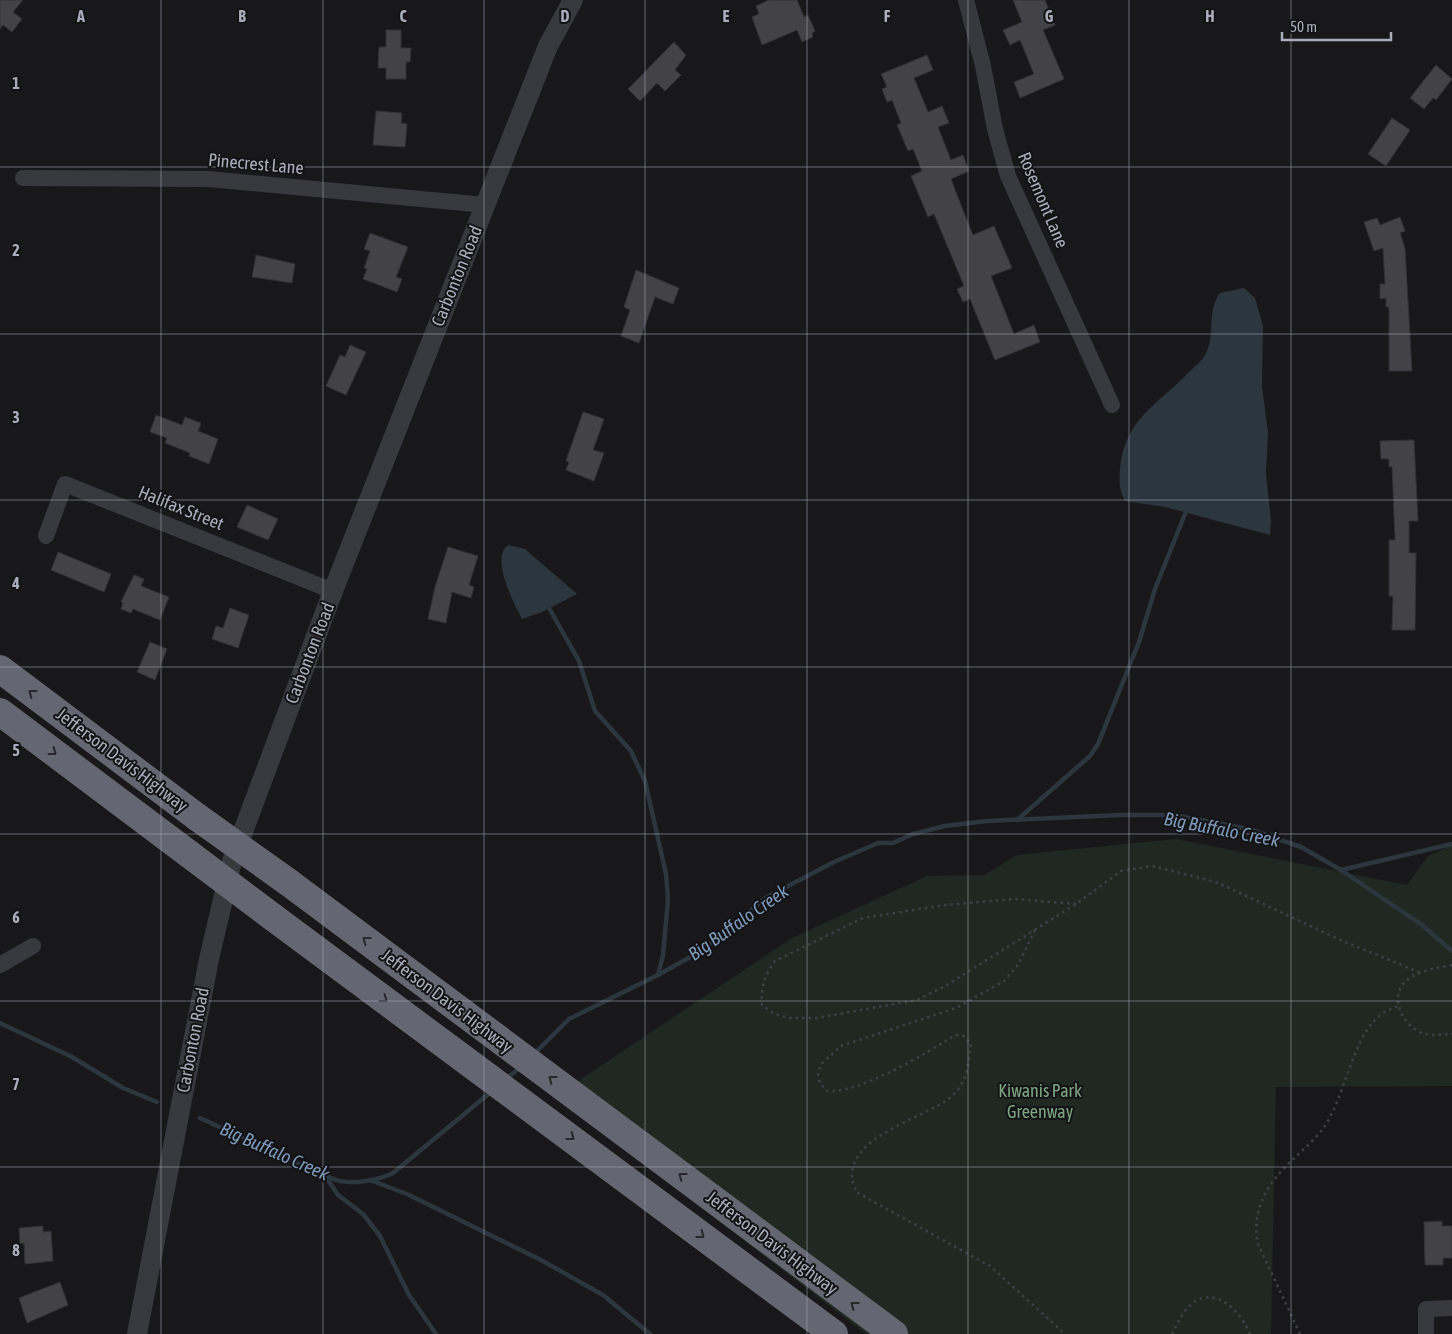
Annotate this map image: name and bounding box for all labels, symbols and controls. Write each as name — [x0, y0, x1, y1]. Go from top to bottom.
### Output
text: A — [76, 7, 85, 25]
text: B — [238, 7, 246, 25]
text: C — [399, 7, 407, 25]
text: D — [561, 7, 570, 25]
text: E — [723, 7, 730, 25]
text: F — [884, 7, 891, 25]
text: G — [1045, 7, 1054, 25]
text: H — [1205, 7, 1215, 25]
scale bar — [1282, 10, 1391, 42]
text: 50 m — [1290, 18, 1317, 35]
text: 1 — [12, 74, 20, 92]
street label: Pinecrest Lane — [207, 149, 305, 178]
street label: Rosemont Lane — [1014, 149, 1073, 251]
street label: Carbonton Road — [427, 222, 486, 329]
text: 2 — [12, 241, 20, 259]
text: 3 — [12, 408, 20, 426]
street label: Halifax Street — [135, 481, 227, 534]
text: 4 — [11, 574, 20, 592]
street label: Carbonton Road — [281, 599, 338, 706]
one-way arrow — [28, 690, 38, 699]
street label: Jefferson Davis Highway — [52, 703, 192, 816]
text: 5 — [12, 741, 20, 759]
one-way arrow — [47, 746, 56, 754]
water label: Big Buffalo Creek — [1162, 807, 1282, 851]
water label: Big Buffalo Creek — [684, 879, 793, 965]
text: 6 — [12, 908, 20, 926]
one-way arrow — [362, 937, 372, 946]
street label: Jefferson Davis Highway — [377, 944, 517, 1057]
street label: Carbonton Road — [172, 986, 213, 1094]
one-way arrow — [378, 993, 388, 1002]
text: 7 — [12, 1075, 20, 1093]
one-way arrow — [548, 1076, 558, 1085]
park label: Kiwanis Park Greenway — [998, 1080, 1082, 1122]
water label: Big Buffalo Creek — [217, 1117, 334, 1185]
one-way arrow — [565, 1132, 574, 1140]
one-way arrow — [678, 1173, 688, 1182]
street label: Jefferson Davis Highway — [702, 1186, 842, 1299]
one-way arrow — [695, 1229, 704, 1237]
text: 8 — [12, 1241, 20, 1259]
one-way arrow — [850, 1302, 860, 1311]

